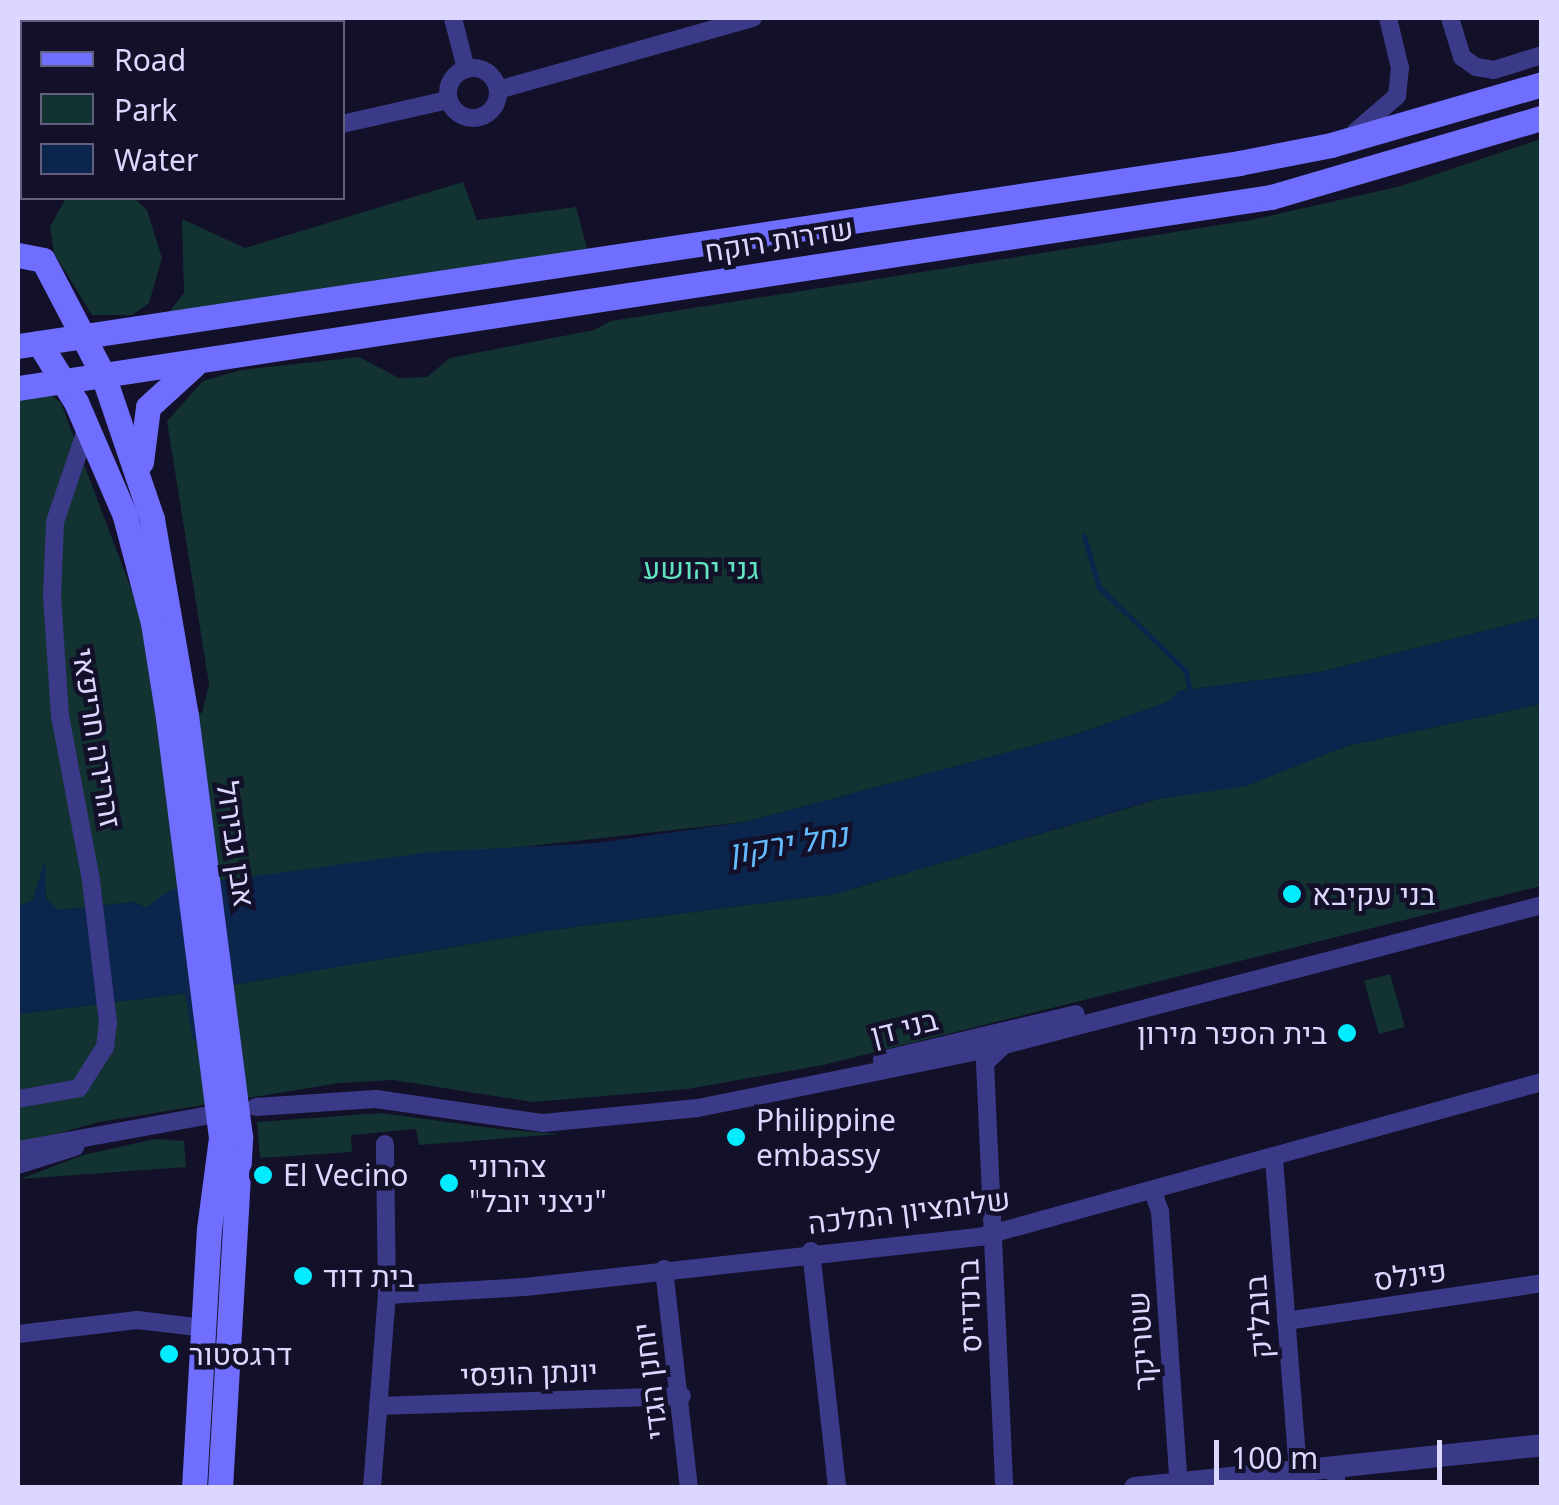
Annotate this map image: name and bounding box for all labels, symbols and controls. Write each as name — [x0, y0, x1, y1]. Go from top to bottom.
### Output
legend — [20, 20, 345, 200]
text: Road — [114, 39, 186, 80]
text: Park — [114, 89, 177, 130]
text: Water — [114, 139, 198, 180]
street label: שדרות רוקח — [702, 210, 856, 270]
park label: גני יהושע — [643, 550, 759, 586]
street label: זהרירה חריפאי — [65, 646, 129, 830]
street label: אבן גבירול — [209, 779, 263, 909]
water label: נחל ירקון — [726, 815, 850, 871]
place label: בני עקיבא — [1312, 876, 1436, 912]
marker: בני עקיבא — [1281, 883, 1303, 905]
street label: בני דן — [867, 1001, 941, 1053]
place label: בית הספר מירון — [1137, 1015, 1327, 1051]
marker: בית הספר מירון — [1336, 1022, 1358, 1044]
place label: Philippine embassy — [756, 1102, 896, 1172]
marker: Philippine embassy — [725, 1126, 747, 1148]
place label: צהרוני "ניצני יובל" — [469, 1148, 607, 1218]
place label: El Vecino — [283, 1157, 408, 1193]
marker: El Vecino — [252, 1164, 274, 1186]
marker: צהרוני "ניצני יובל" — [438, 1172, 460, 1194]
street label: שלומציון המלכה — [806, 1181, 1012, 1241]
street label: פינלס — [1371, 1252, 1449, 1298]
place label: בית דוד — [323, 1258, 415, 1294]
street label: ברנדייס — [949, 1258, 989, 1354]
marker: בית דוד — [292, 1265, 314, 1287]
street label: בובליק — [1237, 1274, 1279, 1360]
street label: שטריקר — [1120, 1290, 1162, 1392]
street label: יוחנן הגדי — [625, 1321, 675, 1441]
place label: דרגסטור — [189, 1336, 292, 1372]
marker: דרגסטור — [158, 1343, 180, 1365]
street label: יונתן הופסי — [460, 1353, 598, 1393]
scale bar — [1219, 1420, 1446, 1482]
text: 100 m — [1231, 1437, 1318, 1478]

